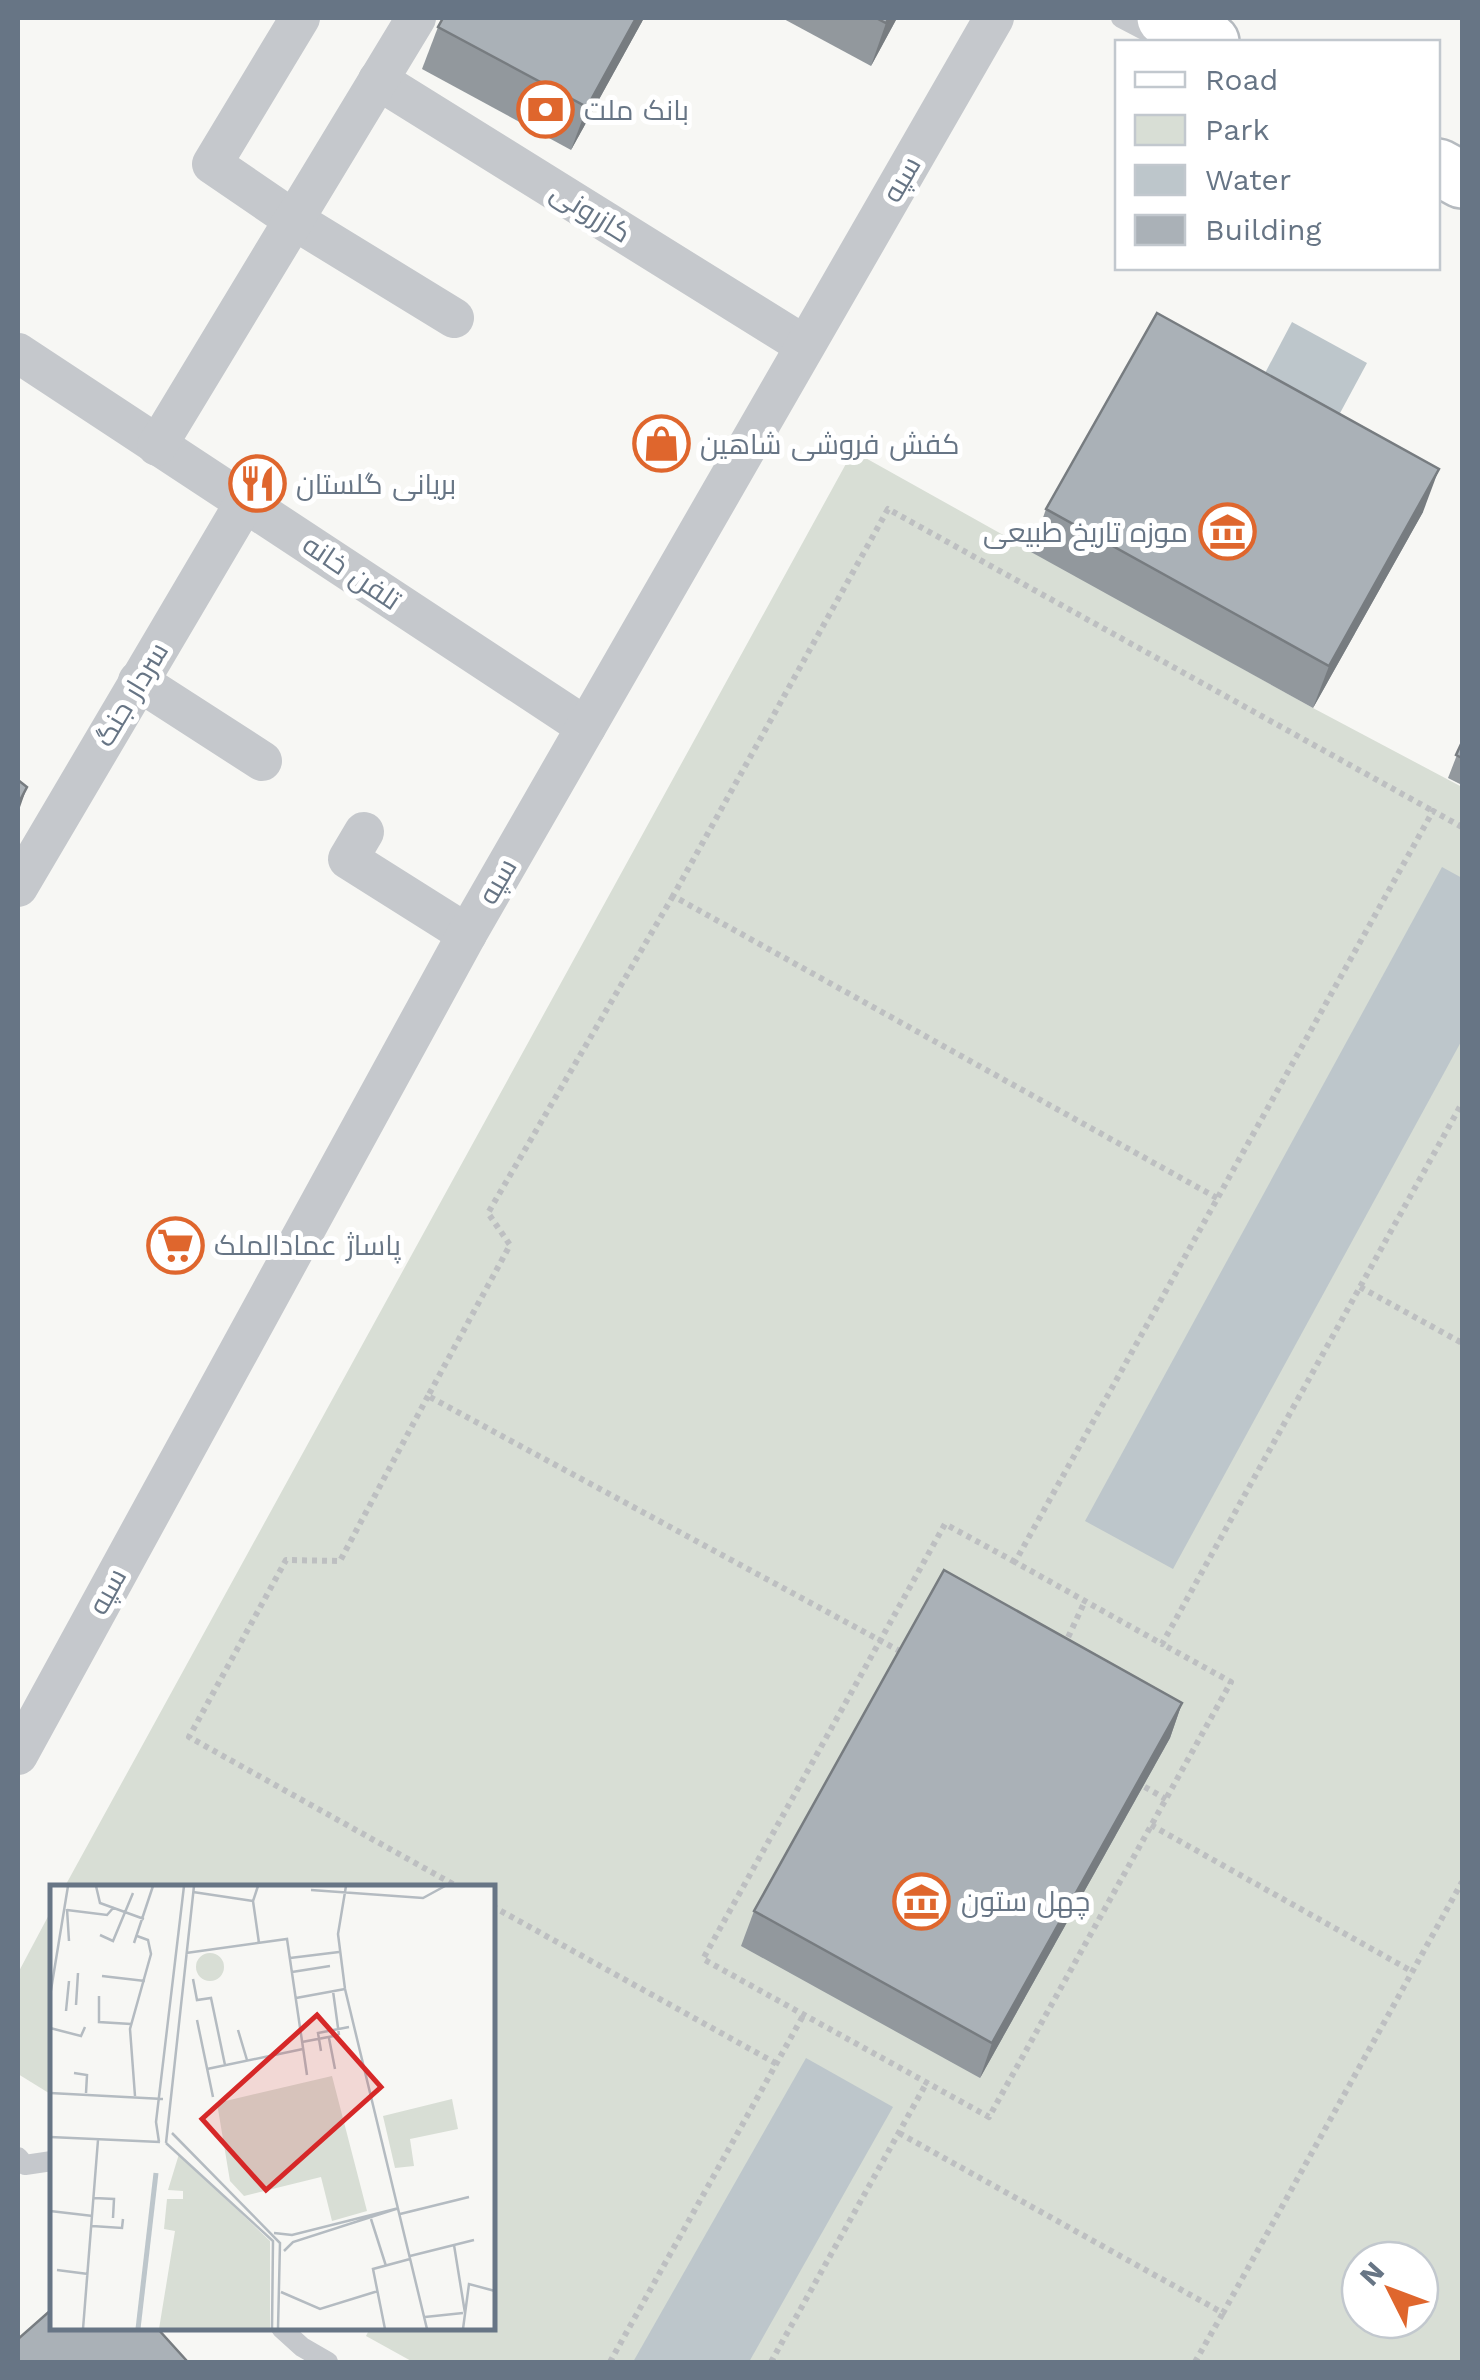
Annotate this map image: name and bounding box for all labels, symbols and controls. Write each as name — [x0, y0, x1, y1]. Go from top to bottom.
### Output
legend — [1115, 40, 1440, 270]
text: Road — [1205, 62, 1278, 97]
bank icon: بانک ملت — [515, 80, 575, 140]
place label: بانک ملت — [584, 94, 689, 127]
text: Park — [1205, 112, 1270, 147]
street label: سپه — [875, 150, 928, 209]
text: Water — [1205, 162, 1291, 197]
street label: کازرونی — [545, 175, 637, 250]
text: Building — [1205, 212, 1322, 247]
shop icon: کفش فروشی شاهین — [631, 414, 691, 474]
place label: کفش فروشی شاهین — [700, 428, 959, 461]
restaurant icon: بریانی گلستان — [227, 454, 287, 514]
place label: بریانی گلستان — [296, 468, 456, 501]
museum icon: موزه تاریخ طبیعی — [1197, 502, 1257, 562]
place label: موزه تاریخ طبیعی — [983, 516, 1188, 551]
street label: تلفن خانه — [297, 528, 407, 617]
street label: سردار جنگ — [87, 636, 175, 752]
street label: سپه — [471, 852, 524, 911]
supermarket icon: پاساژ عمادالملک — [145, 1215, 205, 1275]
place label: پاساژ عمادالملک — [214, 1229, 401, 1264]
street label: سپه — [81, 1562, 134, 1621]
museum icon: چهل ستون — [892, 1871, 952, 1931]
inset map — [50, 1885, 495, 2330]
place label: چهل ستون — [961, 1885, 1090, 1920]
north arrow — [1340, 2240, 1440, 2340]
text: N — [1353, 2255, 1391, 2292]

